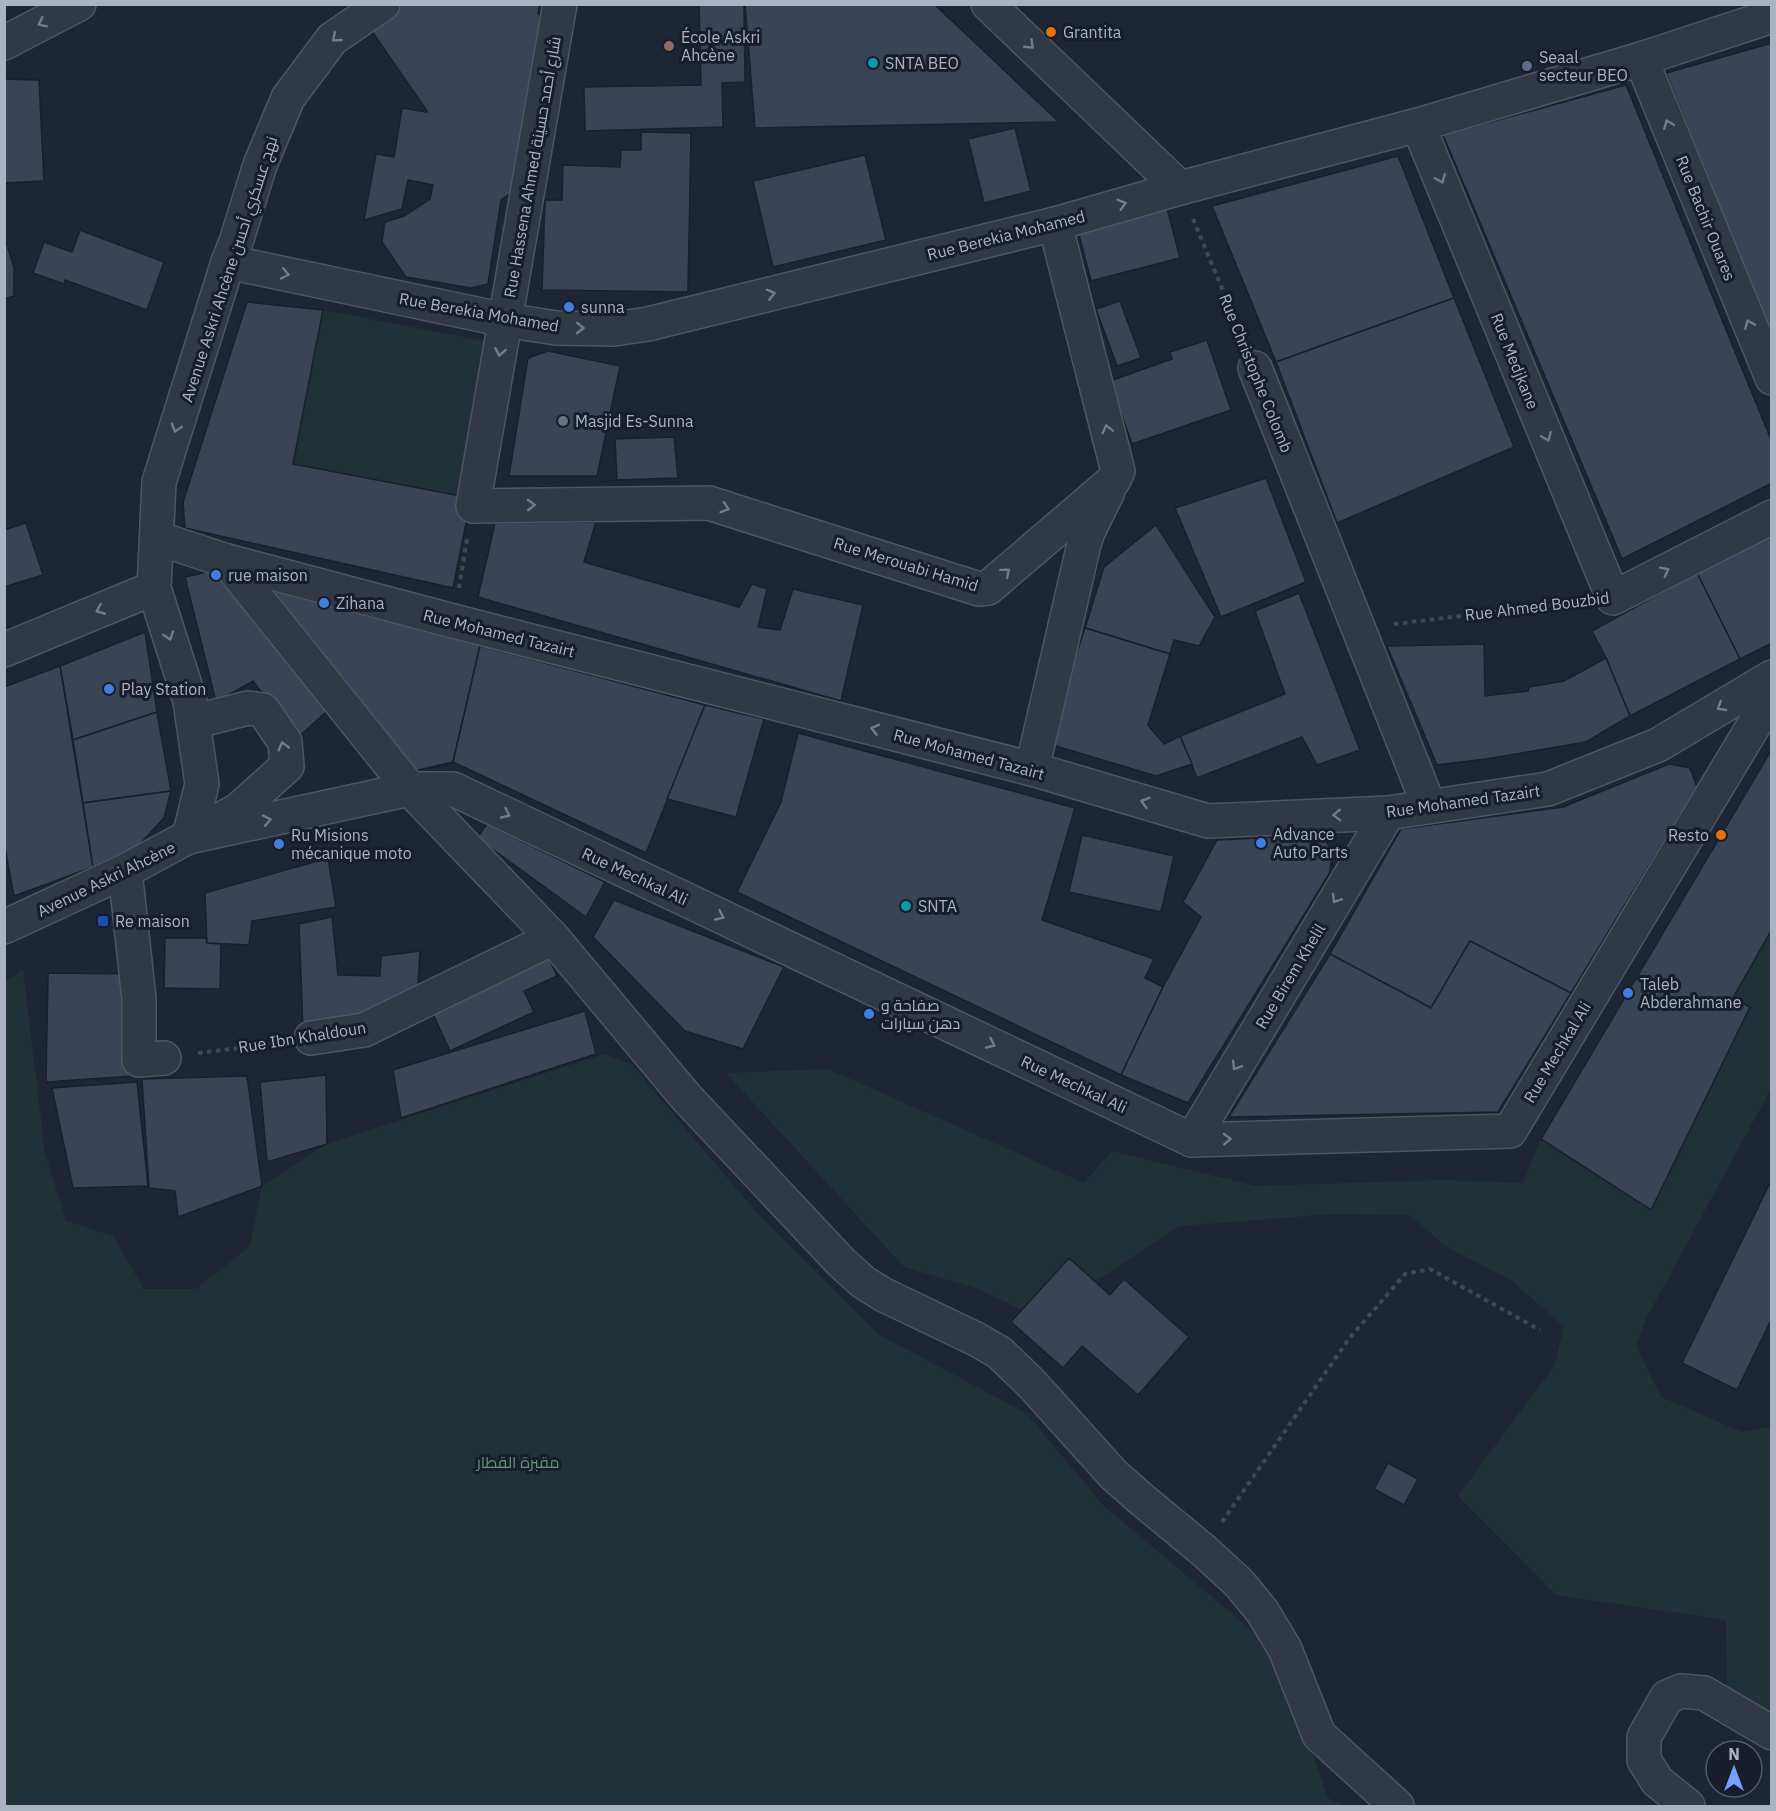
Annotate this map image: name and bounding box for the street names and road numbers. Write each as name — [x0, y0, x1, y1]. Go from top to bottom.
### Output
street label: Rue Hassena Ahmed شارع أحمد حسينة — [499, 35, 567, 300]
street label: Avenue Askri Ahcène نهج عسكري أحسن — [176, 134, 285, 406]
street label: Rue Bachir Ouares — [1672, 153, 1740, 283]
street label: Rue Berekia Mohamed — [925, 206, 1087, 264]
street label: Rue Berekia Mohamed — [397, 288, 561, 336]
street label: Rue Christophe Colomb — [1215, 291, 1297, 455]
street label: Rue Medjkane — [1487, 310, 1543, 412]
street label: Rue Merouabi Hamid — [831, 532, 981, 596]
street label: Rue Ahmed Bouzbid — [1464, 587, 1610, 625]
street label: Rue Mohamed Tazairt — [421, 605, 577, 661]
street label: Rue Mohamed Tazairt — [891, 724, 1047, 784]
street label: Rue Mohamed Tazairt — [1385, 780, 1541, 822]
street label: Avenue Askri Ahcène — [34, 837, 179, 921]
street label: Rue Mechkal Ali — [579, 843, 691, 909]
street label: Rue Birem Khelil — [1251, 920, 1329, 1032]
street label: Rue Mechkal Ali — [1519, 998, 1595, 1106]
street label: Rue Ibn Khaldoun — [237, 1017, 367, 1057]
street label: Rue Mechkal Ali — [1018, 1051, 1130, 1117]

